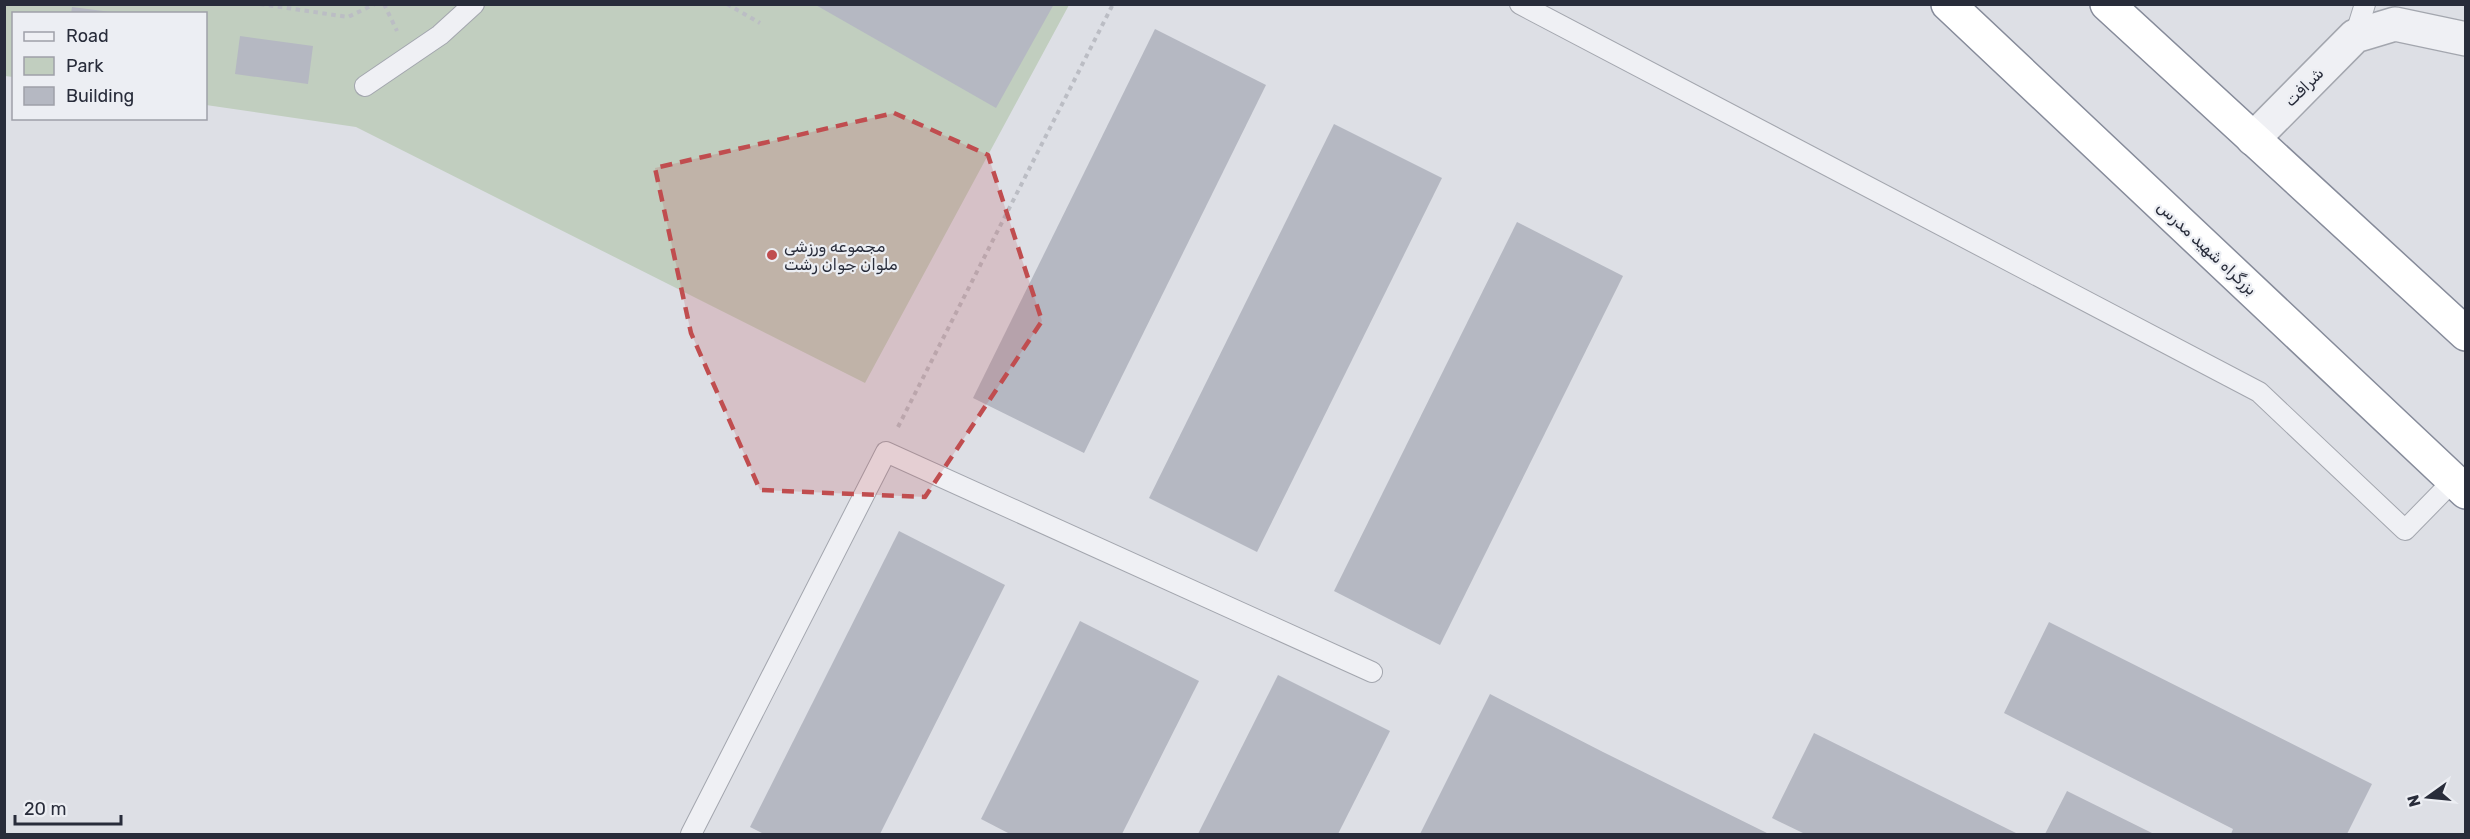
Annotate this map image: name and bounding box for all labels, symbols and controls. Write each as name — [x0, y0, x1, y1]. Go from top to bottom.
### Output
legend — [12, 12, 207, 120]
text: Road — [66, 25, 109, 47]
text: Park — [66, 55, 104, 77]
street label: شرافت — [2281, 64, 2328, 111]
text: Building — [66, 85, 134, 107]
street label: بزرگراه شهید مدرس — [2153, 197, 2261, 300]
place label: مجموعه ورزشی ملوان جوان رشت — [784, 237, 898, 275]
marker: مجموعه ورزشی ملوان جوان رشت — [765, 248, 779, 262]
north arrow — [2398, 767, 2458, 827]
scale bar — [15, 788, 122, 826]
text: N — [2403, 793, 2425, 809]
text: 20 m — [24, 798, 66, 820]

